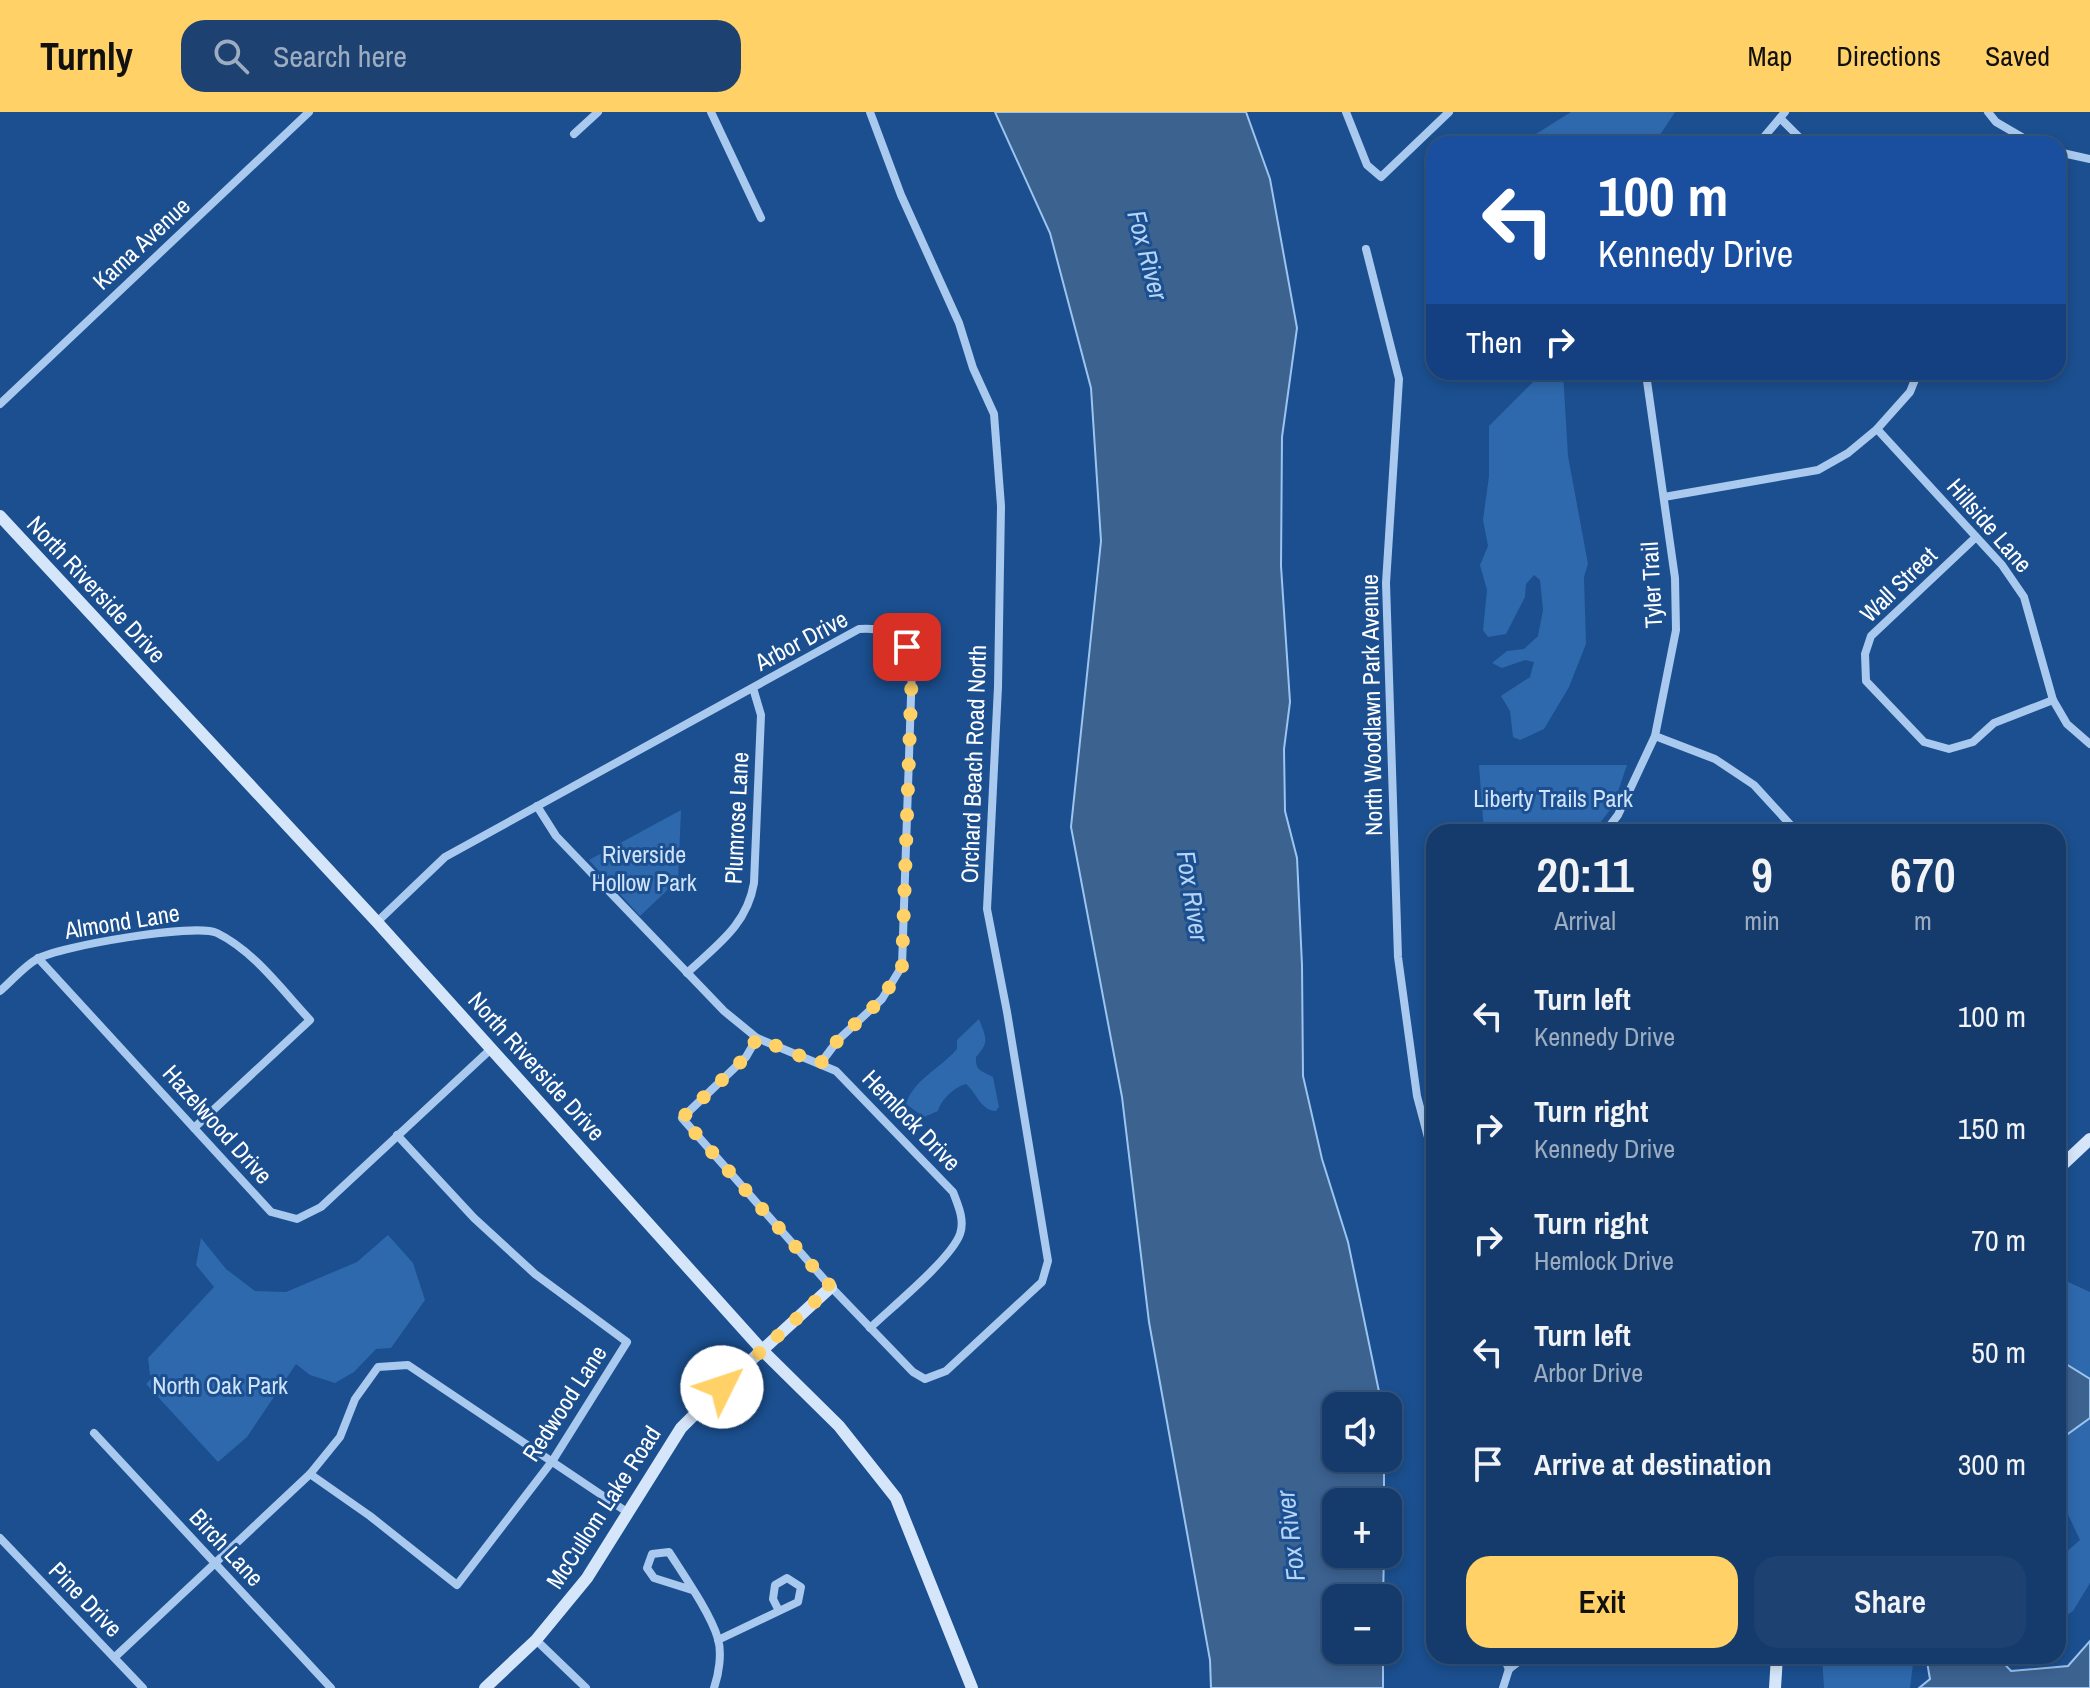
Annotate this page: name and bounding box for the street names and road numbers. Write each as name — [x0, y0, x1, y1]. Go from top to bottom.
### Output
street label: Kama Avenue — [85, 190, 197, 296]
street label: Hillside Lane — [1940, 471, 2040, 579]
street label: North Riverside Drive — [20, 509, 174, 669]
street label: Wall Street — [1853, 539, 1944, 629]
street label: Tyler Trail — [1633, 541, 1669, 629]
street label: North Woodlawn Park Avenue — [1353, 574, 1389, 836]
street label: Arbor Drive — [748, 602, 853, 678]
street label: Orchard Beach Road North — [953, 644, 993, 884]
street label: Plumrose Lane — [717, 751, 755, 885]
street label: Almond Lane — [61, 896, 182, 946]
street label: North Riverside Drive — [461, 985, 613, 1147]
street label: Hazelwood Drive — [156, 1058, 280, 1190]
street label: Hemlock Drive — [856, 1062, 968, 1178]
street label: Redwood Lane — [515, 1339, 613, 1467]
street label: McCullom Lake Road — [538, 1419, 668, 1595]
street label: Birch Lane — [183, 1501, 271, 1593]
street label: Pine Drive — [42, 1554, 130, 1644]

